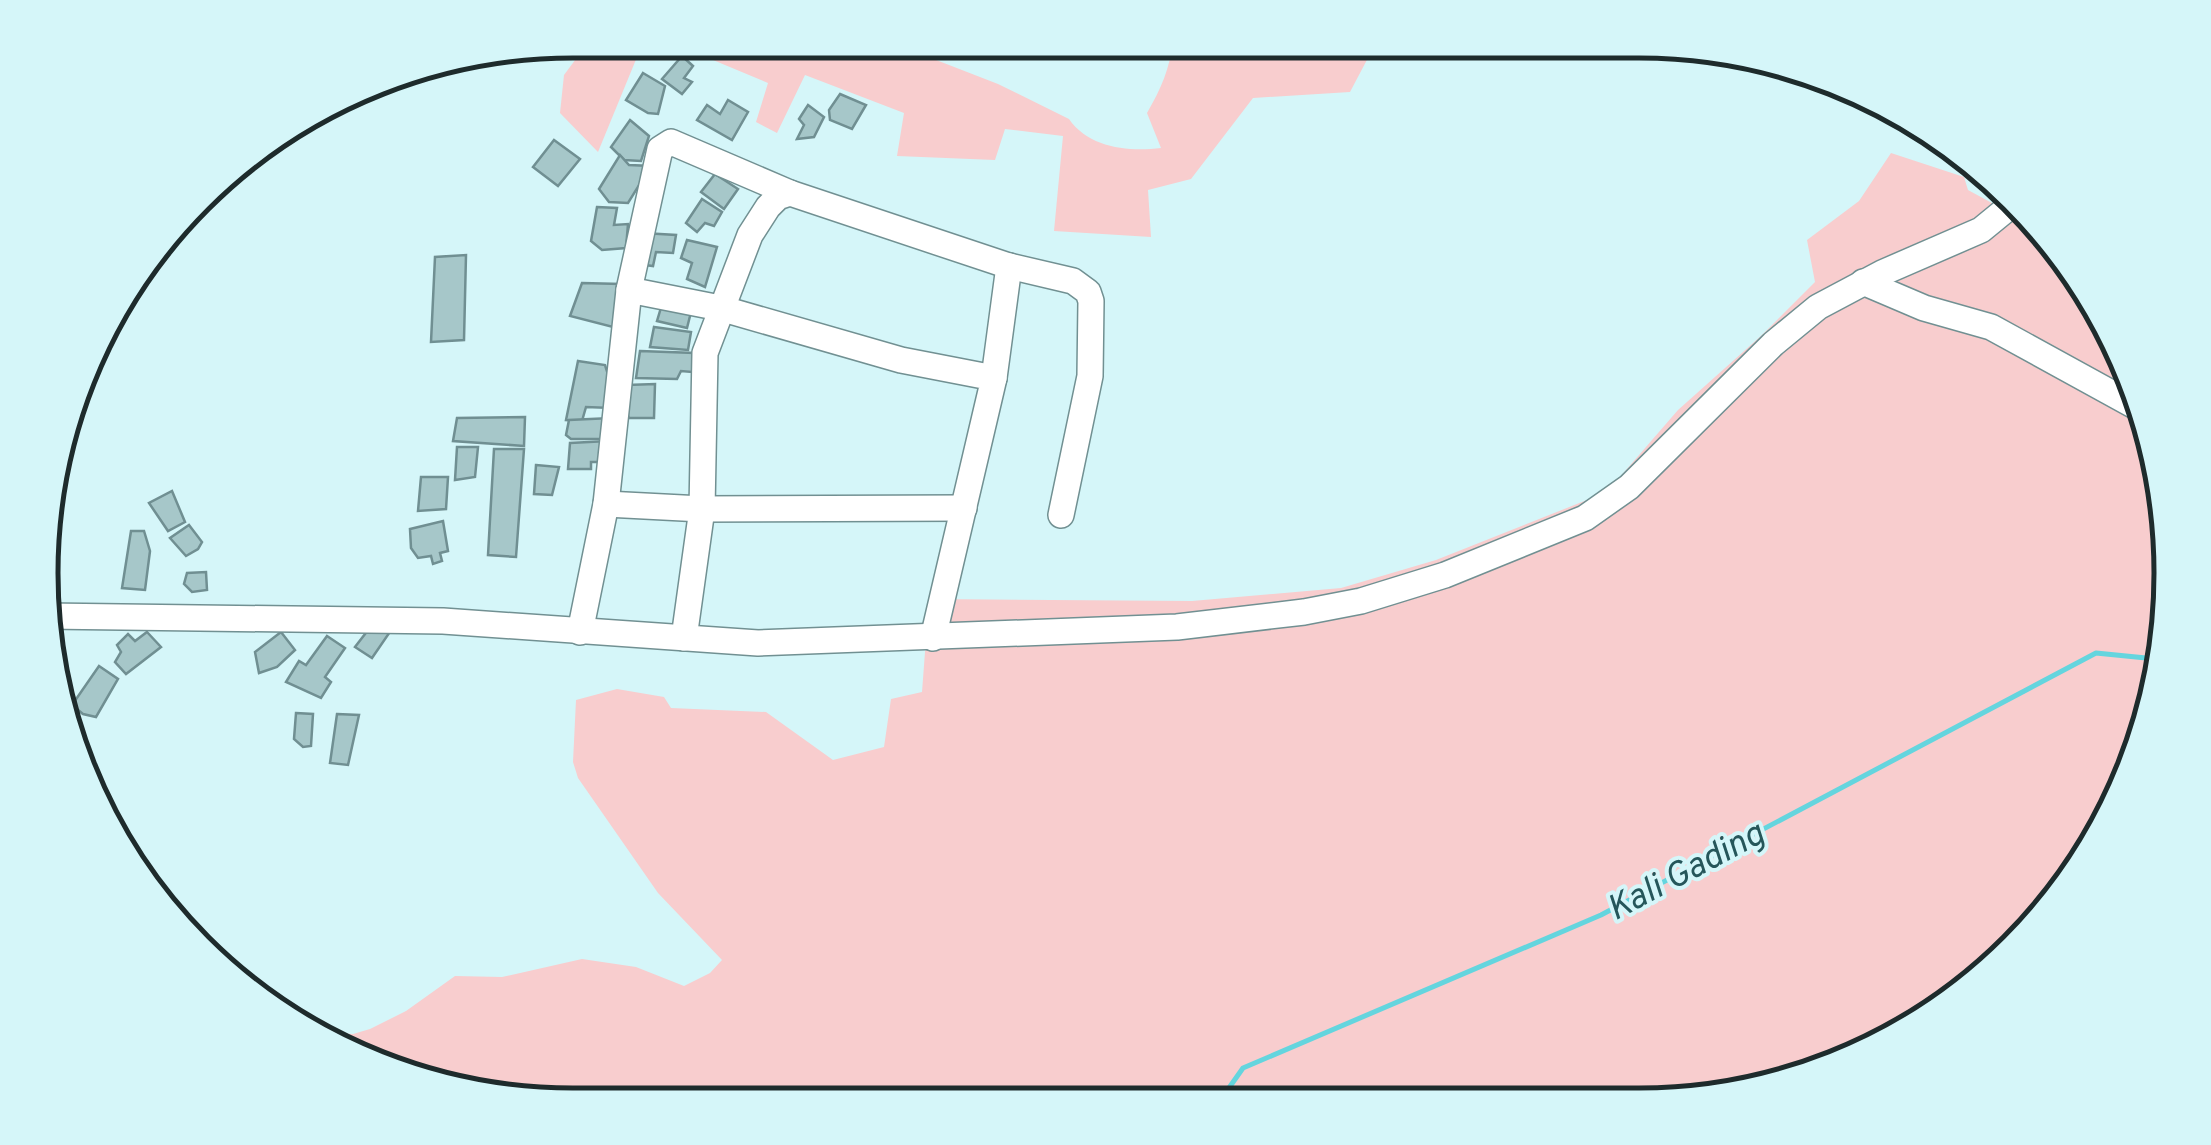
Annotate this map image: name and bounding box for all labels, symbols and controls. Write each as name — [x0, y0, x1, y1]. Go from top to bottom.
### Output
water label: Kali Gading — [1600, 812, 1774, 932]

